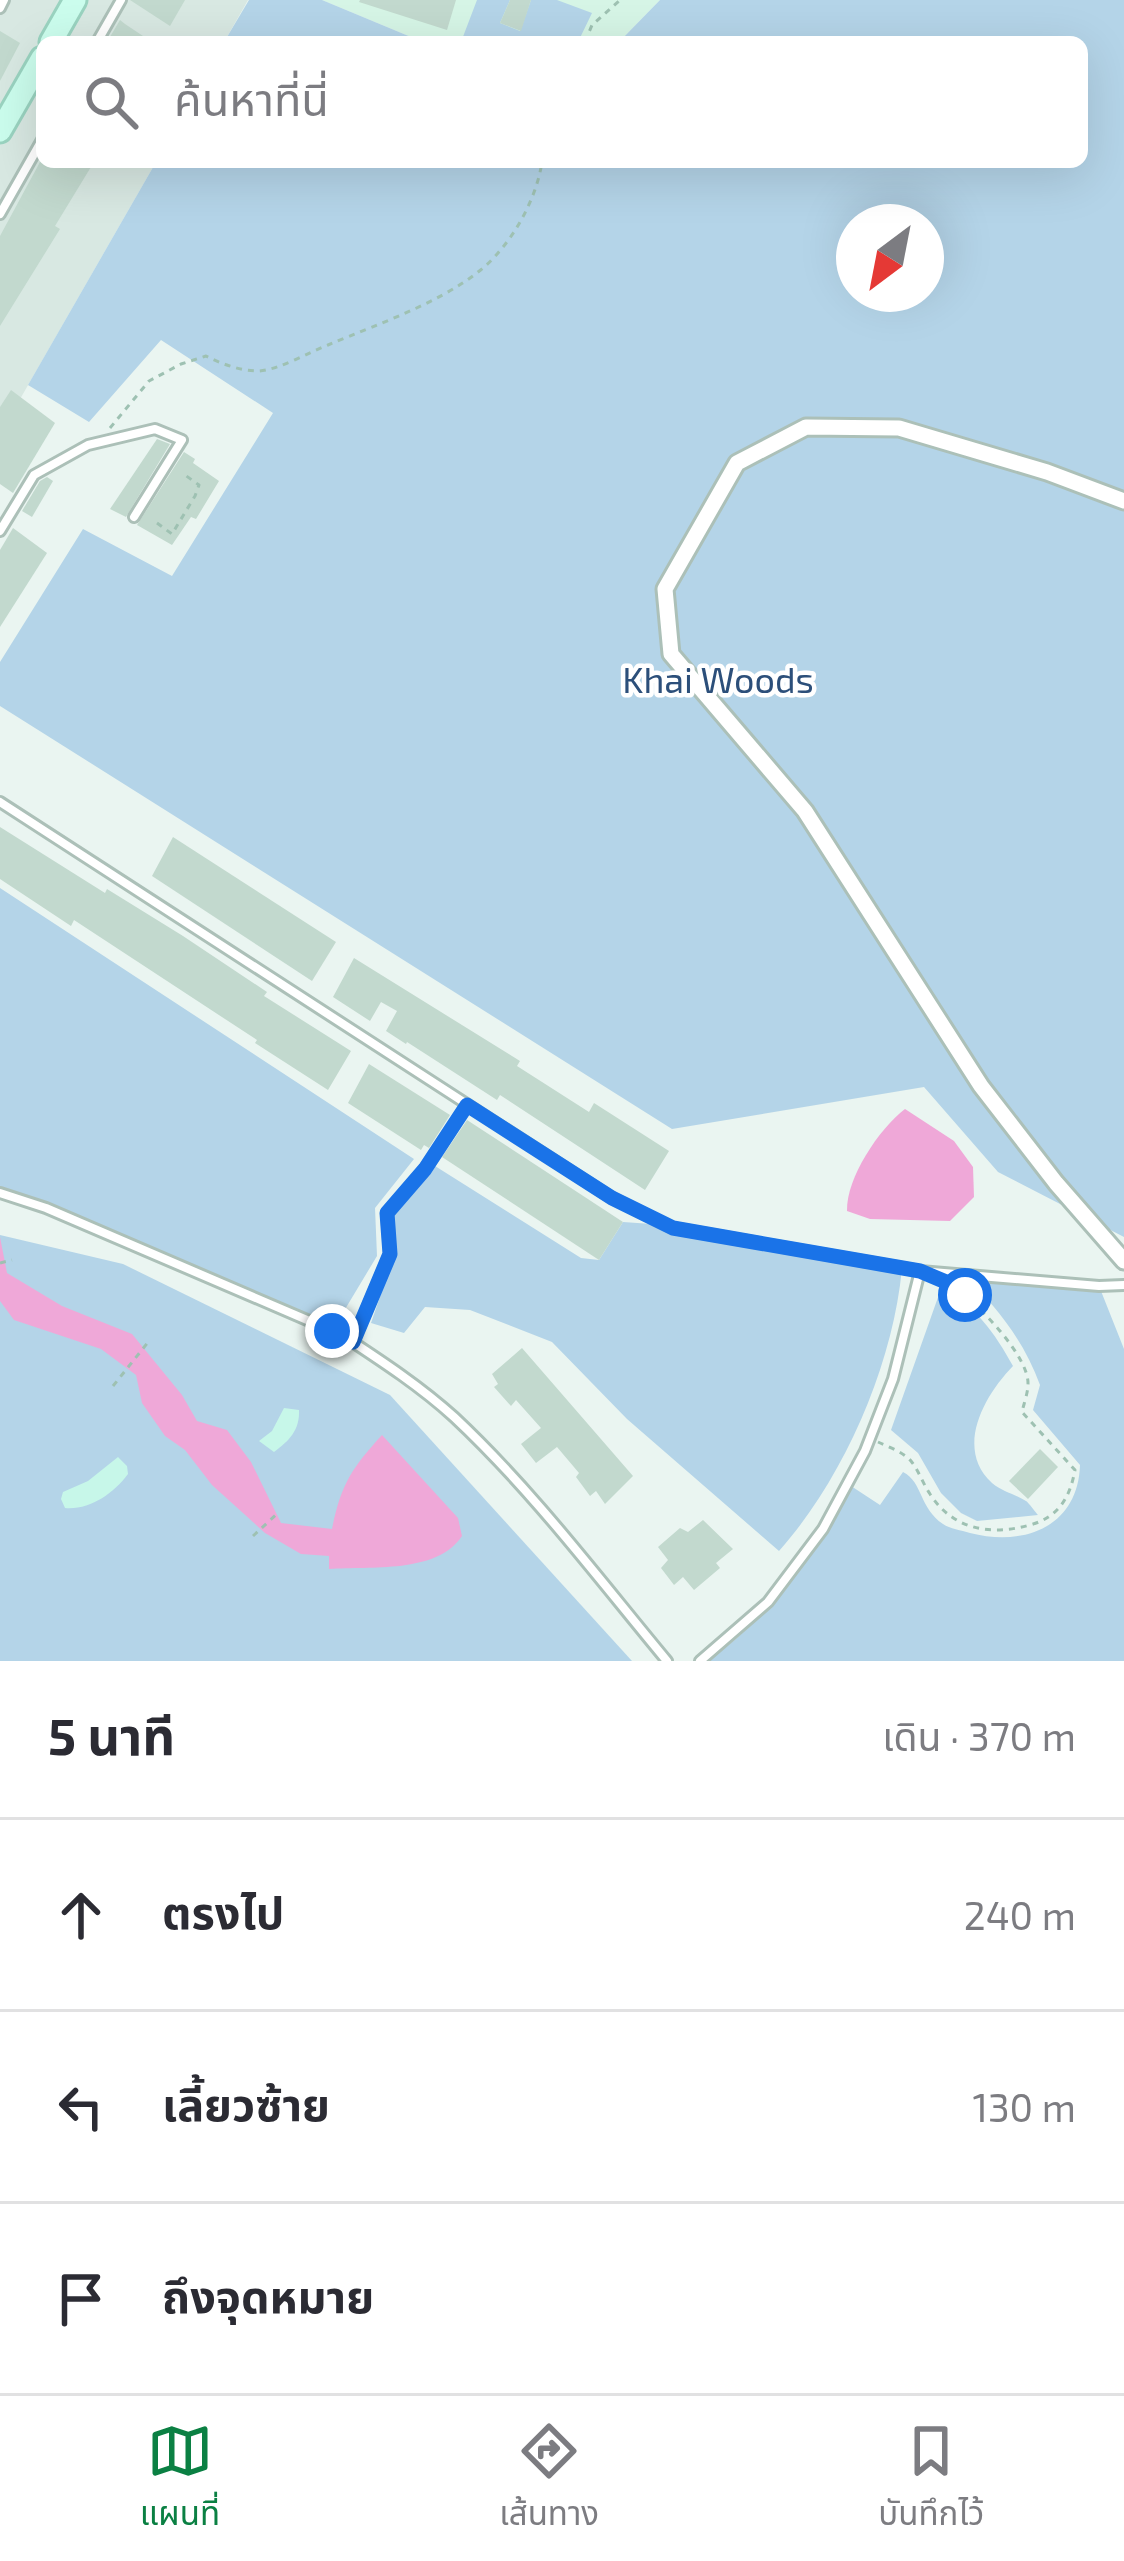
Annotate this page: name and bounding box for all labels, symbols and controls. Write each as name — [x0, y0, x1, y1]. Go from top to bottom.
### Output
search box — [36, 36, 1088, 168]
icon: search — [78, 69, 144, 135]
text: ค้นหาที่นี่ — [174, 71, 329, 125]
north arrow — [836, 204, 944, 312]
park label: Khai Woods — [622, 657, 814, 700]
route start — [938, 1268, 992, 1322]
route end — [305, 1304, 359, 1358]
text: 5 นาที — [48, 1704, 175, 1765]
text: เดิน · 370 m — [882, 1712, 1076, 1759]
icon: ahead — [48, 1882, 114, 1948]
text: ตรงไป — [162, 1884, 284, 1938]
text: 240 m — [964, 1891, 1076, 1938]
icon: left — [48, 2074, 114, 2140]
text: เลี้ยวซ้าย — [162, 2076, 330, 2130]
text: 130 m — [972, 2083, 1076, 2130]
icon: arrive — [48, 2266, 114, 2332]
text: ถึงจุดหมาย — [162, 2268, 374, 2322]
tab: แผนที่ — [140, 2418, 220, 2540]
tab: เส้นทาง — [499, 2418, 599, 2540]
tab: บันทึกไว้ — [878, 2418, 984, 2540]

